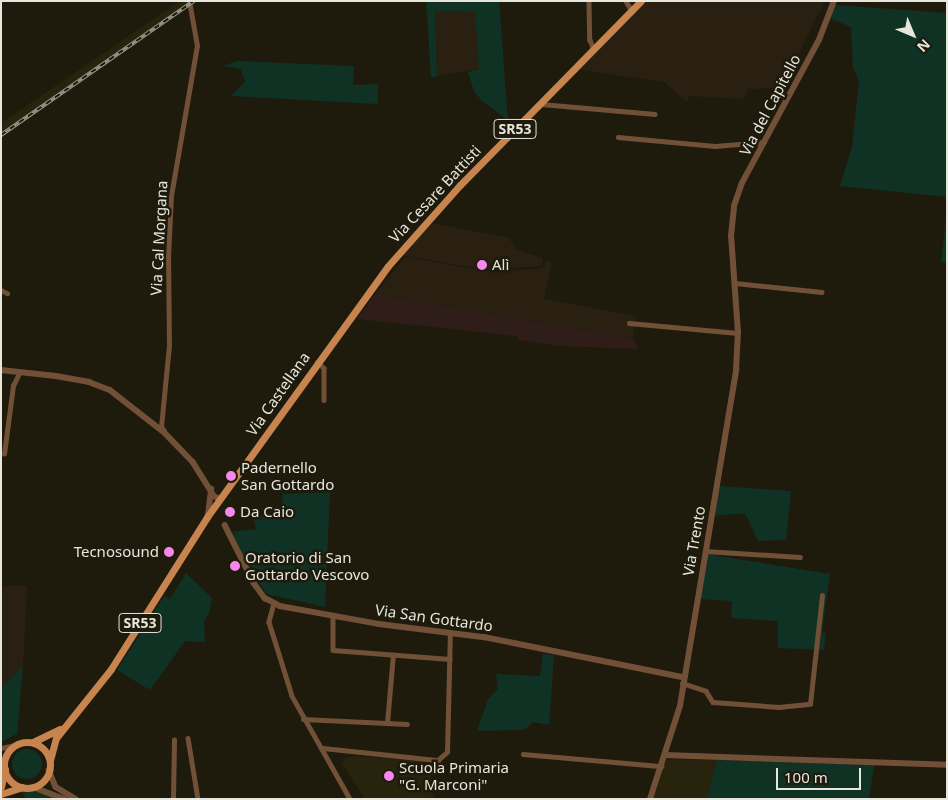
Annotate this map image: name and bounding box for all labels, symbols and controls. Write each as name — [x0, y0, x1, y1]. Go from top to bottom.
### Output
north arrow — [888, 10, 938, 60]
text: N — [913, 35, 935, 57]
street label: Via del Capitello — [736, 51, 804, 159]
road number: SR53 — [492, 118, 538, 140]
street label: Via Cesare Battisti — [385, 142, 485, 246]
street label: Via Cal Morgana — [147, 180, 171, 296]
place label: Alì — [492, 256, 509, 274]
marker: Alì — [476, 259, 488, 271]
street label: Via Castellana — [243, 349, 313, 439]
place label: Padernello San Gottardo — [241, 458, 334, 493]
marker: Padernello San Gottardo — [225, 470, 237, 482]
place label: Da Caio — [240, 503, 294, 521]
street label: Via Trento — [679, 505, 709, 577]
marker: Da Caio — [224, 506, 236, 518]
place label: Tecnosound — [74, 543, 159, 561]
marker: Tecnosound — [163, 546, 175, 558]
place label: Oratorio di San Gottardo Vescovo — [245, 548, 369, 583]
marker: Oratorio di San Gottardo Vescovo — [229, 560, 241, 572]
street label: Via San Gottardo — [374, 601, 494, 635]
road number: SR53 — [118, 612, 162, 634]
place label: Scuola Primaria "G. Marconi" — [399, 758, 509, 793]
scale bar — [778, 758, 863, 790]
text: 100 m — [784, 767, 828, 787]
marker: Scuola Primaria "G. Marconi" — [383, 770, 395, 782]

